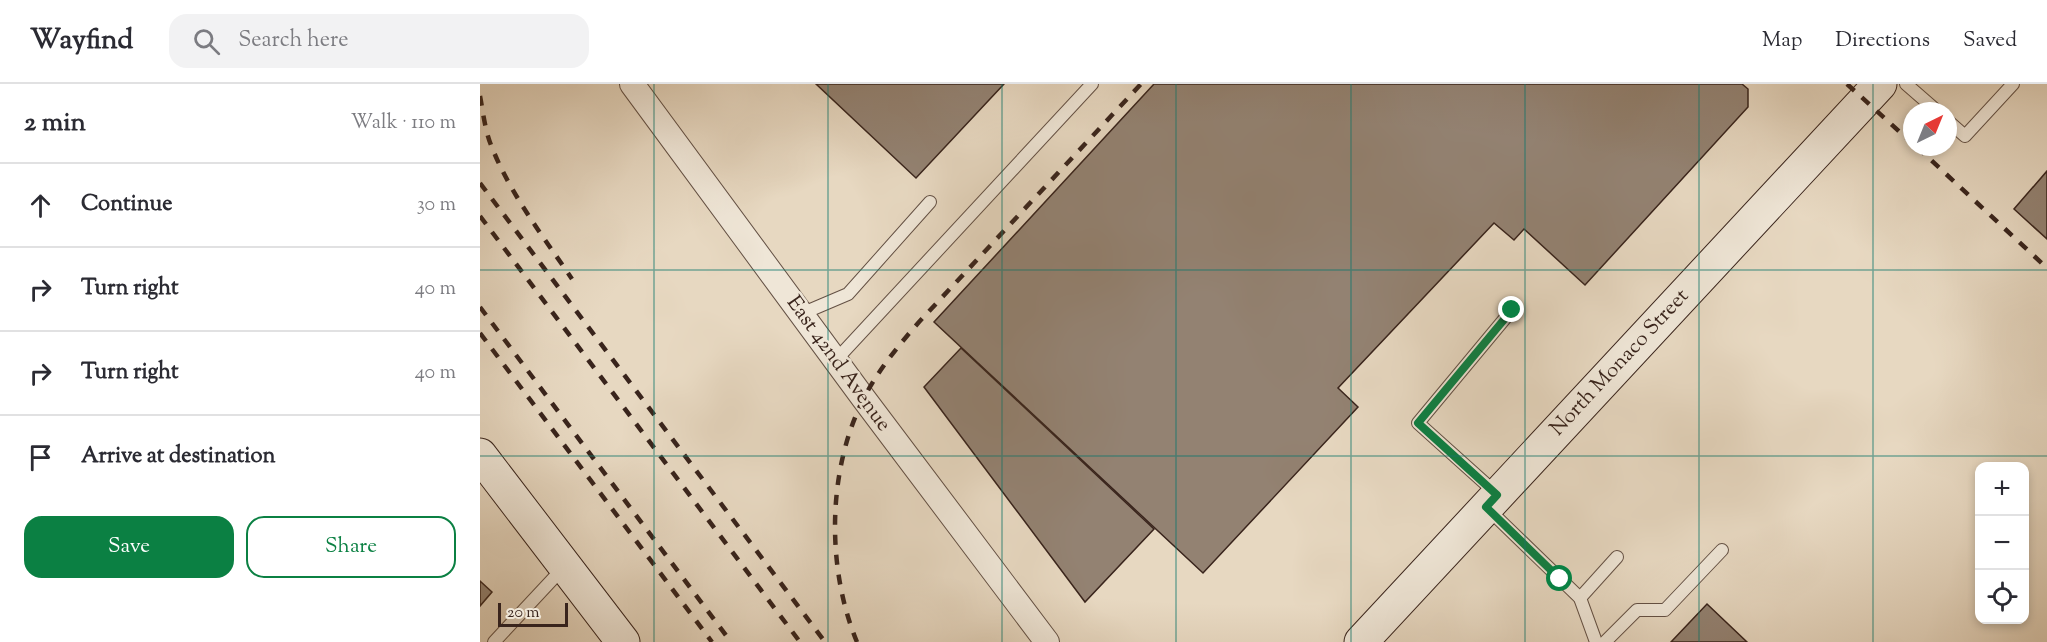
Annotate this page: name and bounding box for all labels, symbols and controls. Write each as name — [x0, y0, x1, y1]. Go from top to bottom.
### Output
search box — [169, 14, 589, 68]
text: Wayfind — [30, 21, 133, 61]
icon: search — [190, 25, 223, 58]
text: Search here — [238, 25, 349, 57]
text: Map — [1762, 26, 1802, 56]
text: Directions — [1835, 26, 1930, 56]
text: Saved — [1963, 26, 2017, 56]
north arrow — [1903, 102, 1957, 156]
text: 2 min — [24, 105, 86, 142]
text: Walk · 110 m — [351, 109, 456, 138]
icon: ahead — [24, 189, 57, 222]
text: Continue — [81, 189, 172, 221]
text: 30 m — [417, 191, 456, 220]
icon: right — [24, 273, 57, 306]
text: Turn right — [81, 273, 178, 305]
text: 40 m — [415, 275, 456, 304]
street label: North Monaco Street — [1544, 283, 1696, 443]
street label: East 42nd Avenue — [778, 290, 898, 438]
route end — [1498, 296, 1524, 322]
icon: right — [24, 357, 57, 390]
text: Turn right — [81, 357, 178, 389]
text: 40 m — [415, 359, 456, 388]
icon: arrive — [24, 441, 57, 474]
text: Arrive at destination — [81, 441, 276, 473]
map controls — [1975, 462, 2029, 624]
button: + — [1975, 462, 2029, 516]
button: Save — [24, 516, 234, 578]
button: Share — [246, 516, 456, 578]
button: − — [1975, 516, 2029, 570]
route start — [1546, 565, 1572, 591]
button: locate — [1975, 570, 2029, 624]
scale bar — [498, 600, 568, 628]
text: 20 m — [507, 602, 540, 625]

